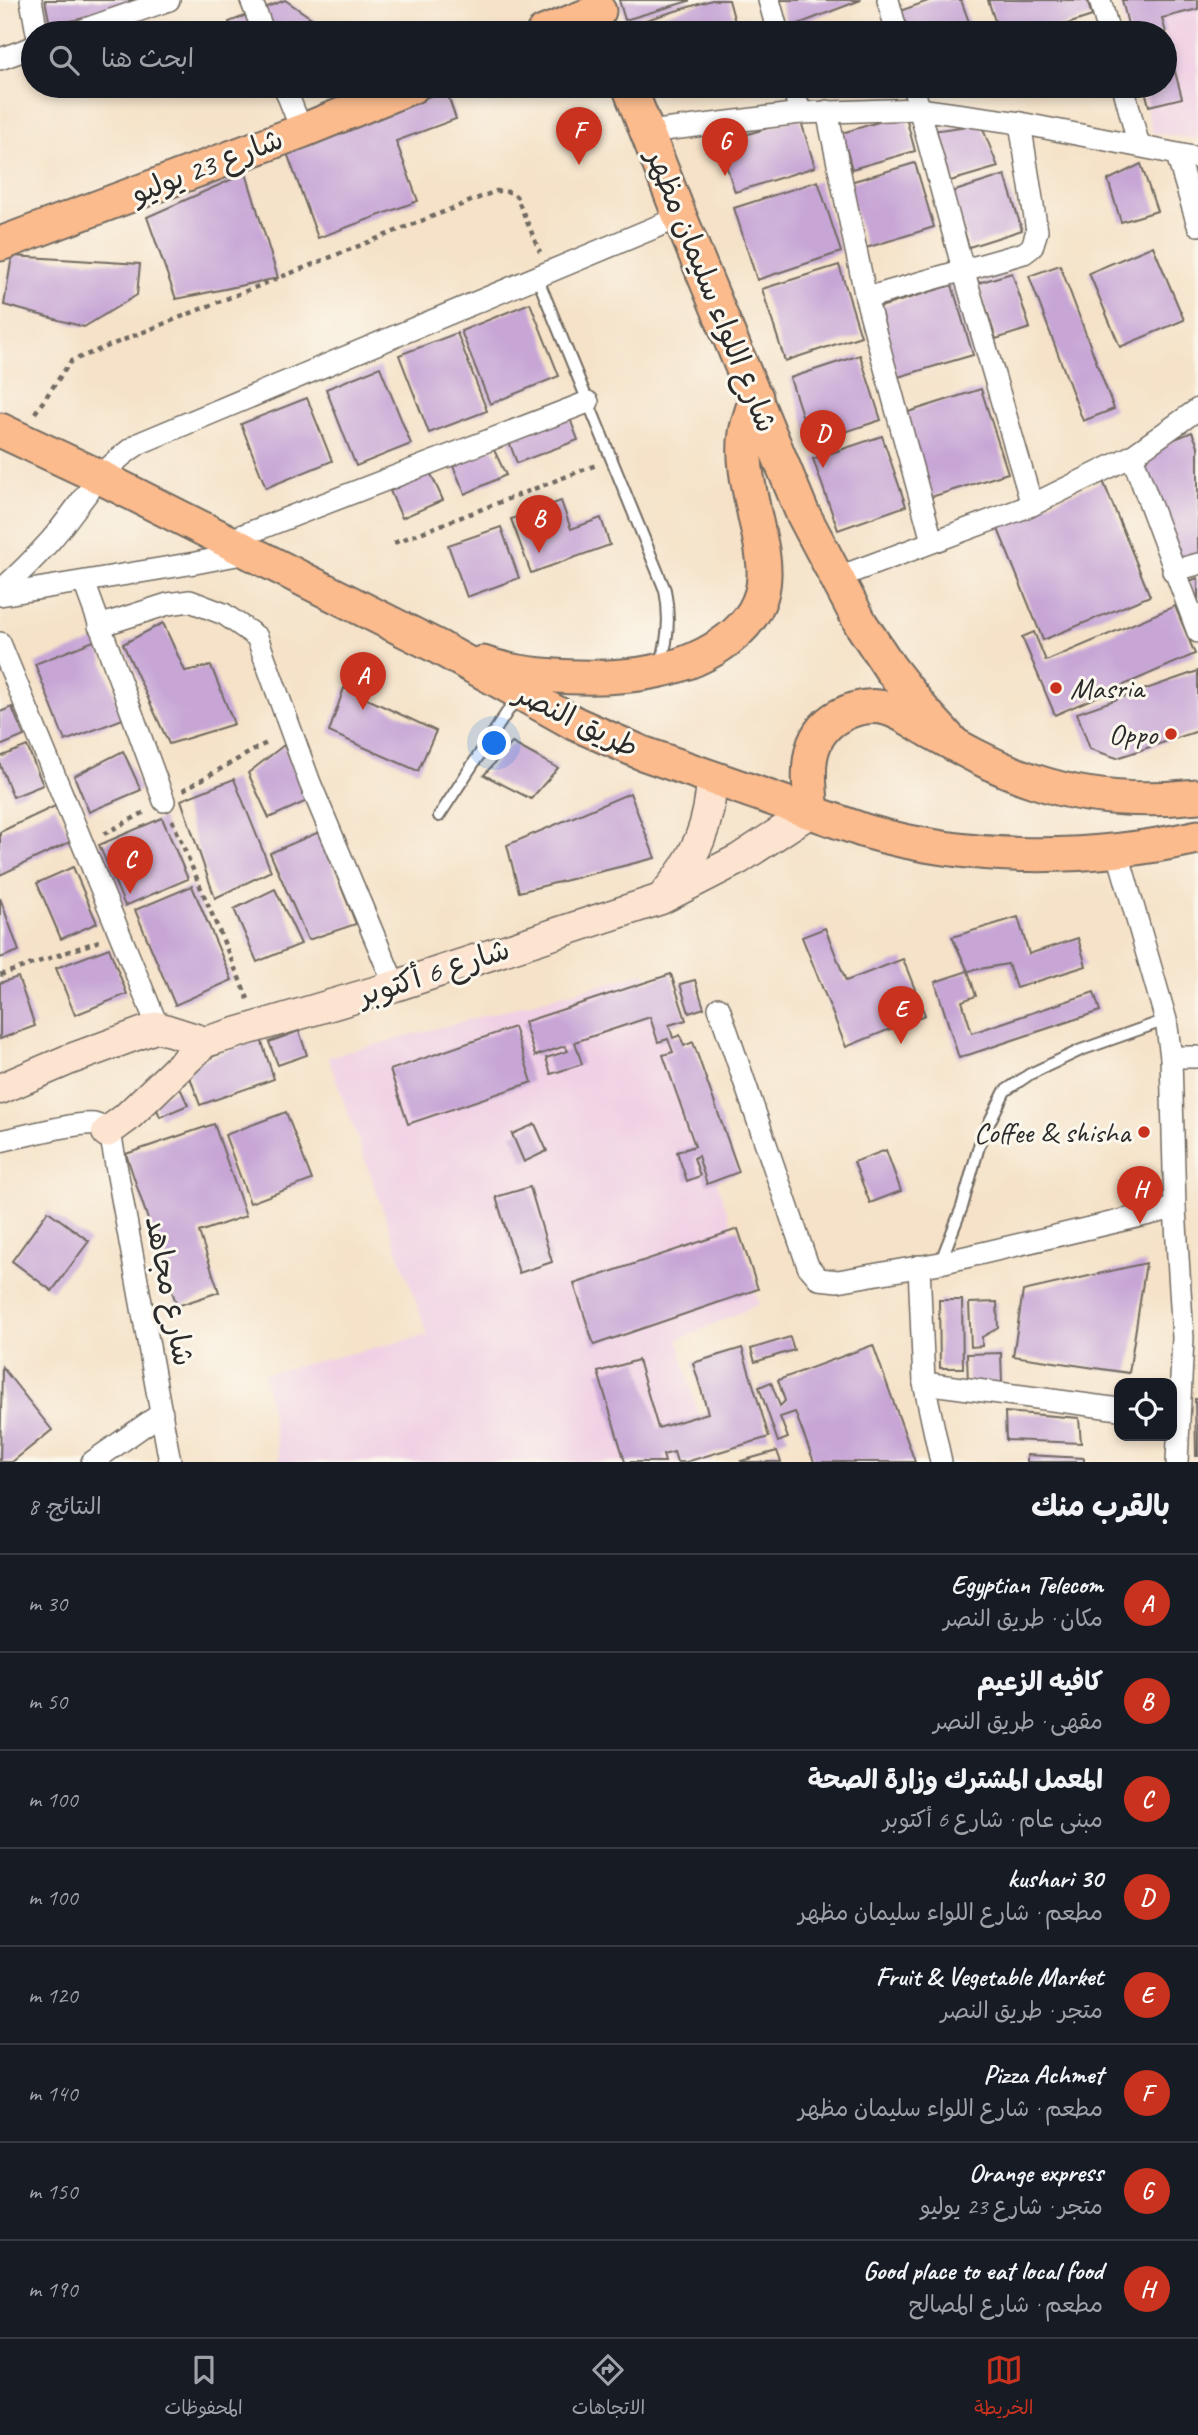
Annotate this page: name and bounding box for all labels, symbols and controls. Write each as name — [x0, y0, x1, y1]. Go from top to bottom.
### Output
search box — [21, 21, 1177, 98]
icon: search — [45, 41, 83, 79]
text: ابحث هنا — [101, 42, 194, 75]
pin: F — [556, 107, 602, 165]
pin: G — [702, 118, 748, 176]
street label: شارع 23 يوليو — [124, 120, 289, 215]
street label: شارع اللواء سليمان مظهر — [635, 141, 786, 439]
pin: D — [800, 410, 846, 468]
pin: B — [516, 495, 562, 553]
pin: A — [340, 652, 386, 710]
place label: Masria — [1070, 669, 1146, 707]
street label: طريق النصر — [506, 673, 645, 766]
marker: Masria — [1048, 680, 1064, 696]
place label: Oppo — [1109, 715, 1158, 753]
your location — [477, 726, 511, 760]
marker: Oppo — [1163, 726, 1179, 742]
pin: C — [107, 836, 153, 894]
street label: شارع 6 أكتوبر — [351, 930, 515, 1017]
pin: E — [878, 986, 924, 1044]
place label: Coffee & shisha — [974, 1113, 1132, 1151]
marker: Coffee & shisha — [1136, 1124, 1152, 1140]
pin: H — [1117, 1166, 1163, 1224]
street label: شارع مجاهد — [135, 1213, 203, 1370]
map controls — [1114, 1378, 1177, 1441]
button: locate — [1114, 1378, 1177, 1441]
text: بالقرب منك — [1031, 1487, 1170, 1525]
text: النتائج: 8 — [28, 1492, 102, 1521]
text: Egyptian Telecom — [951, 1568, 1103, 1601]
text: 30 m — [28, 1589, 67, 1618]
text: A — [1141, 1589, 1153, 1618]
text: مكان · طريق النصر — [943, 1604, 1103, 1633]
text: كافيه الزعيم — [977, 1665, 1103, 1698]
text: 50 m — [28, 1687, 67, 1716]
text: B — [1141, 1687, 1153, 1716]
text: مقهى · طريق النصر — [933, 1707, 1103, 1736]
text: المعمل المشترك وزارة الصحة — [808, 1763, 1103, 1796]
text: 100 m — [28, 1785, 78, 1814]
text: C — [1142, 1785, 1153, 1814]
text: مبنى عام · شارع 6 أكتوبر — [883, 1805, 1103, 1834]
text: kushari 30 — [1007, 1862, 1103, 1895]
text: 100 m — [28, 1883, 78, 1912]
text: D — [1140, 1883, 1154, 1912]
text: مطعم · شارع اللواء سليمان مظهر — [798, 1898, 1103, 1927]
text: Fruit & Vegetable Market — [876, 1960, 1103, 1993]
text: 120 m — [28, 1981, 78, 2010]
text: E — [1141, 1981, 1153, 2010]
text: متجر · طريق النصر — [941, 1996, 1103, 2025]
text: Pizza Achmet — [983, 2058, 1103, 2091]
text: 140 m — [28, 2079, 78, 2108]
text: F — [1142, 2079, 1152, 2108]
text: مطعم · شارع اللواء سليمان مظهر — [798, 2094, 1103, 2123]
text: Orange express — [969, 2156, 1103, 2189]
text: 150 m — [28, 2177, 78, 2206]
text: G — [1141, 2177, 1153, 2206]
text: متجر · شارع 23 يوليو — [920, 2192, 1103, 2221]
text: Good place to eat local food — [863, 2254, 1103, 2287]
text: 190 m — [28, 2275, 78, 2304]
text: H — [1140, 2275, 1154, 2304]
text: مطعم · شارع المصالح — [909, 2290, 1103, 2319]
tab: المحفوظات — [165, 2351, 243, 2424]
tab: الاتجاهات — [572, 2351, 645, 2424]
tab: الخريطة — [974, 2351, 1033, 2424]

